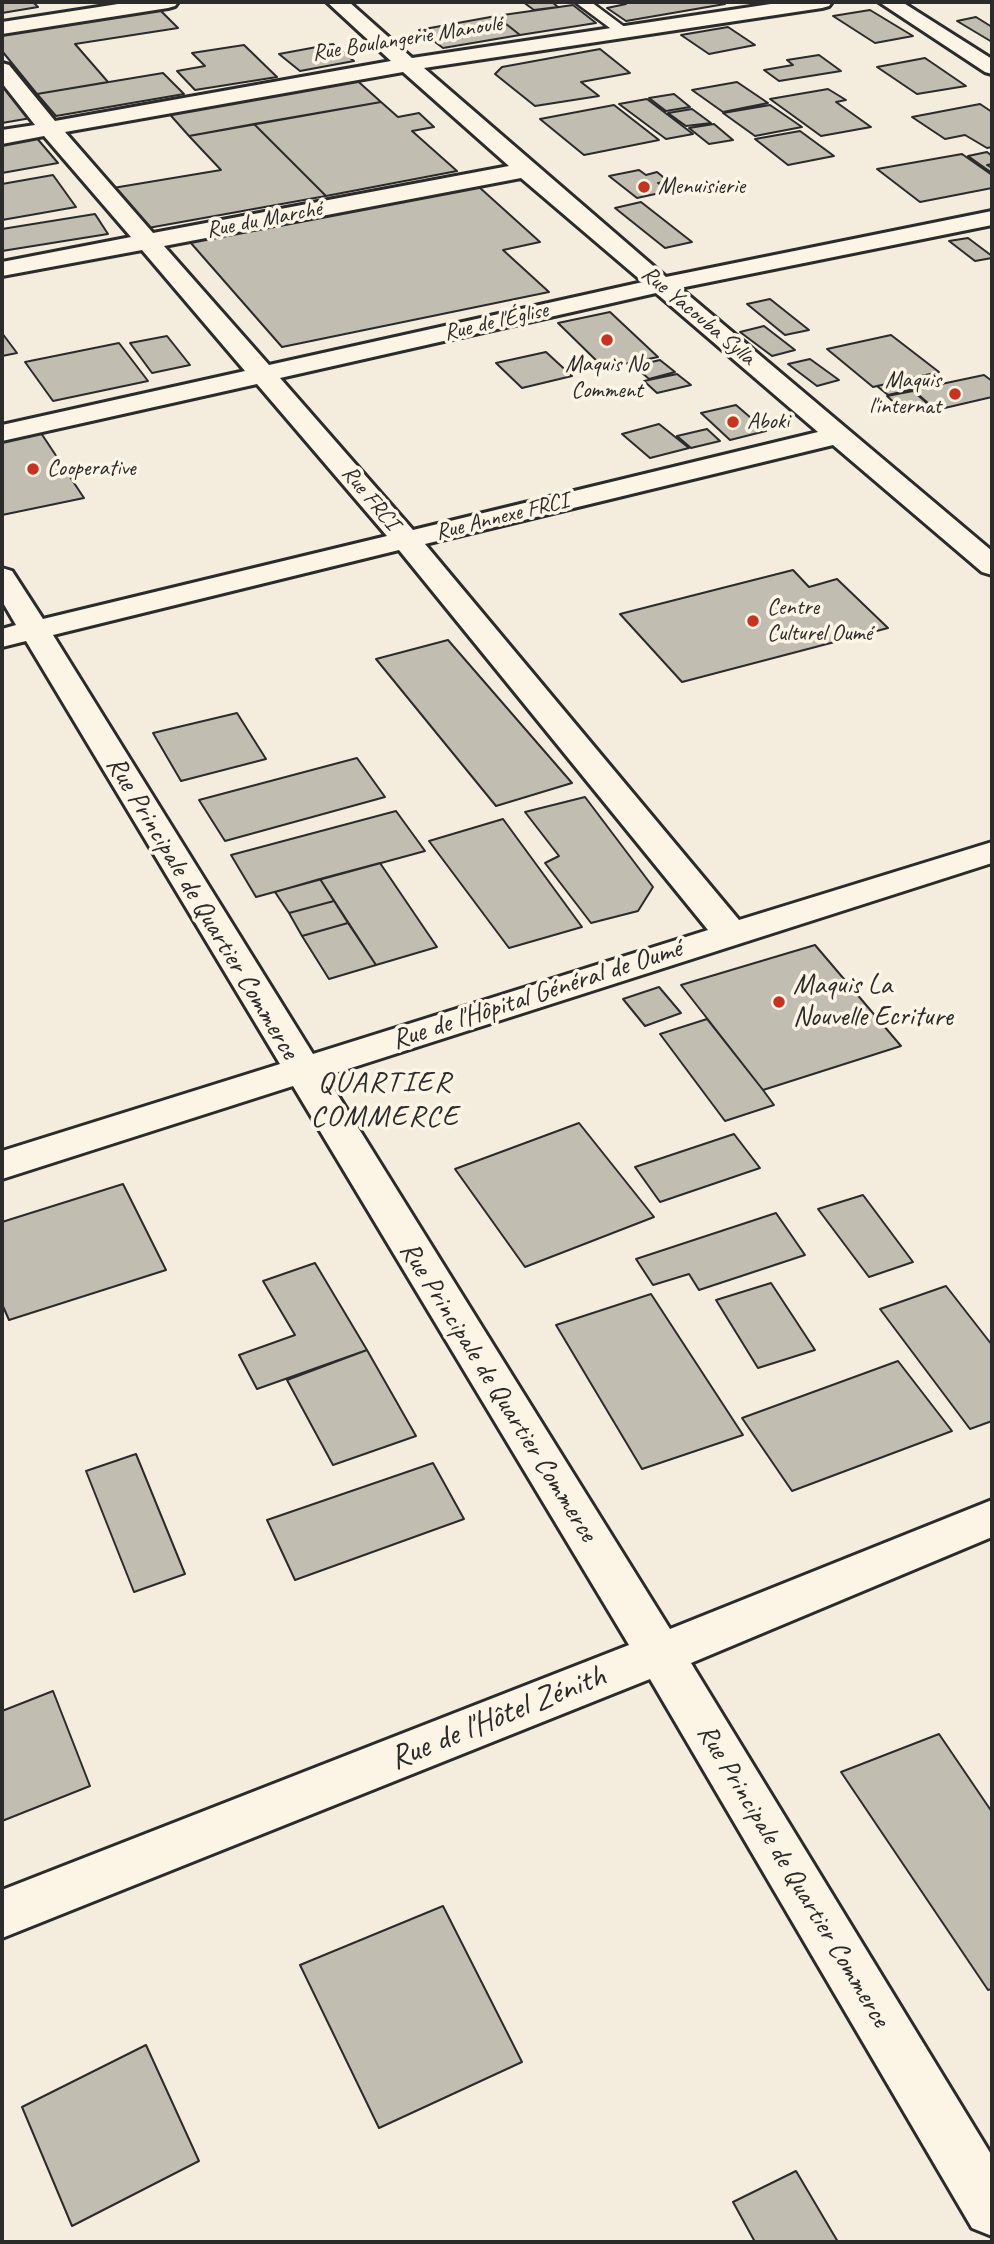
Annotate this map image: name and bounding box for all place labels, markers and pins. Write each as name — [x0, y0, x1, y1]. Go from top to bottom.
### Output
place label: Menuisierie — [658, 173, 745, 201]
marker: Menuisierie — [636, 179, 652, 195]
marker: Maquis No Comment — [599, 332, 615, 348]
place label: Maquis No Comment — [565, 351, 649, 405]
place label: Maquis l'internat — [869, 367, 941, 421]
marker: Maquis l'internat — [947, 386, 963, 402]
place label: Aboki — [747, 408, 789, 436]
marker: Aboki — [725, 414, 741, 430]
place label: Cooperative — [47, 455, 136, 483]
marker: Cooperative — [25, 461, 41, 477]
place label: Centre Culturel Oumé — [767, 594, 872, 648]
marker: Centre Culturel Oumé — [745, 613, 761, 629]
place label: Maquis La Nouvelle Ecriture — [793, 969, 953, 1035]
marker: Maquis La Nouvelle Ecriture — [771, 994, 787, 1010]

